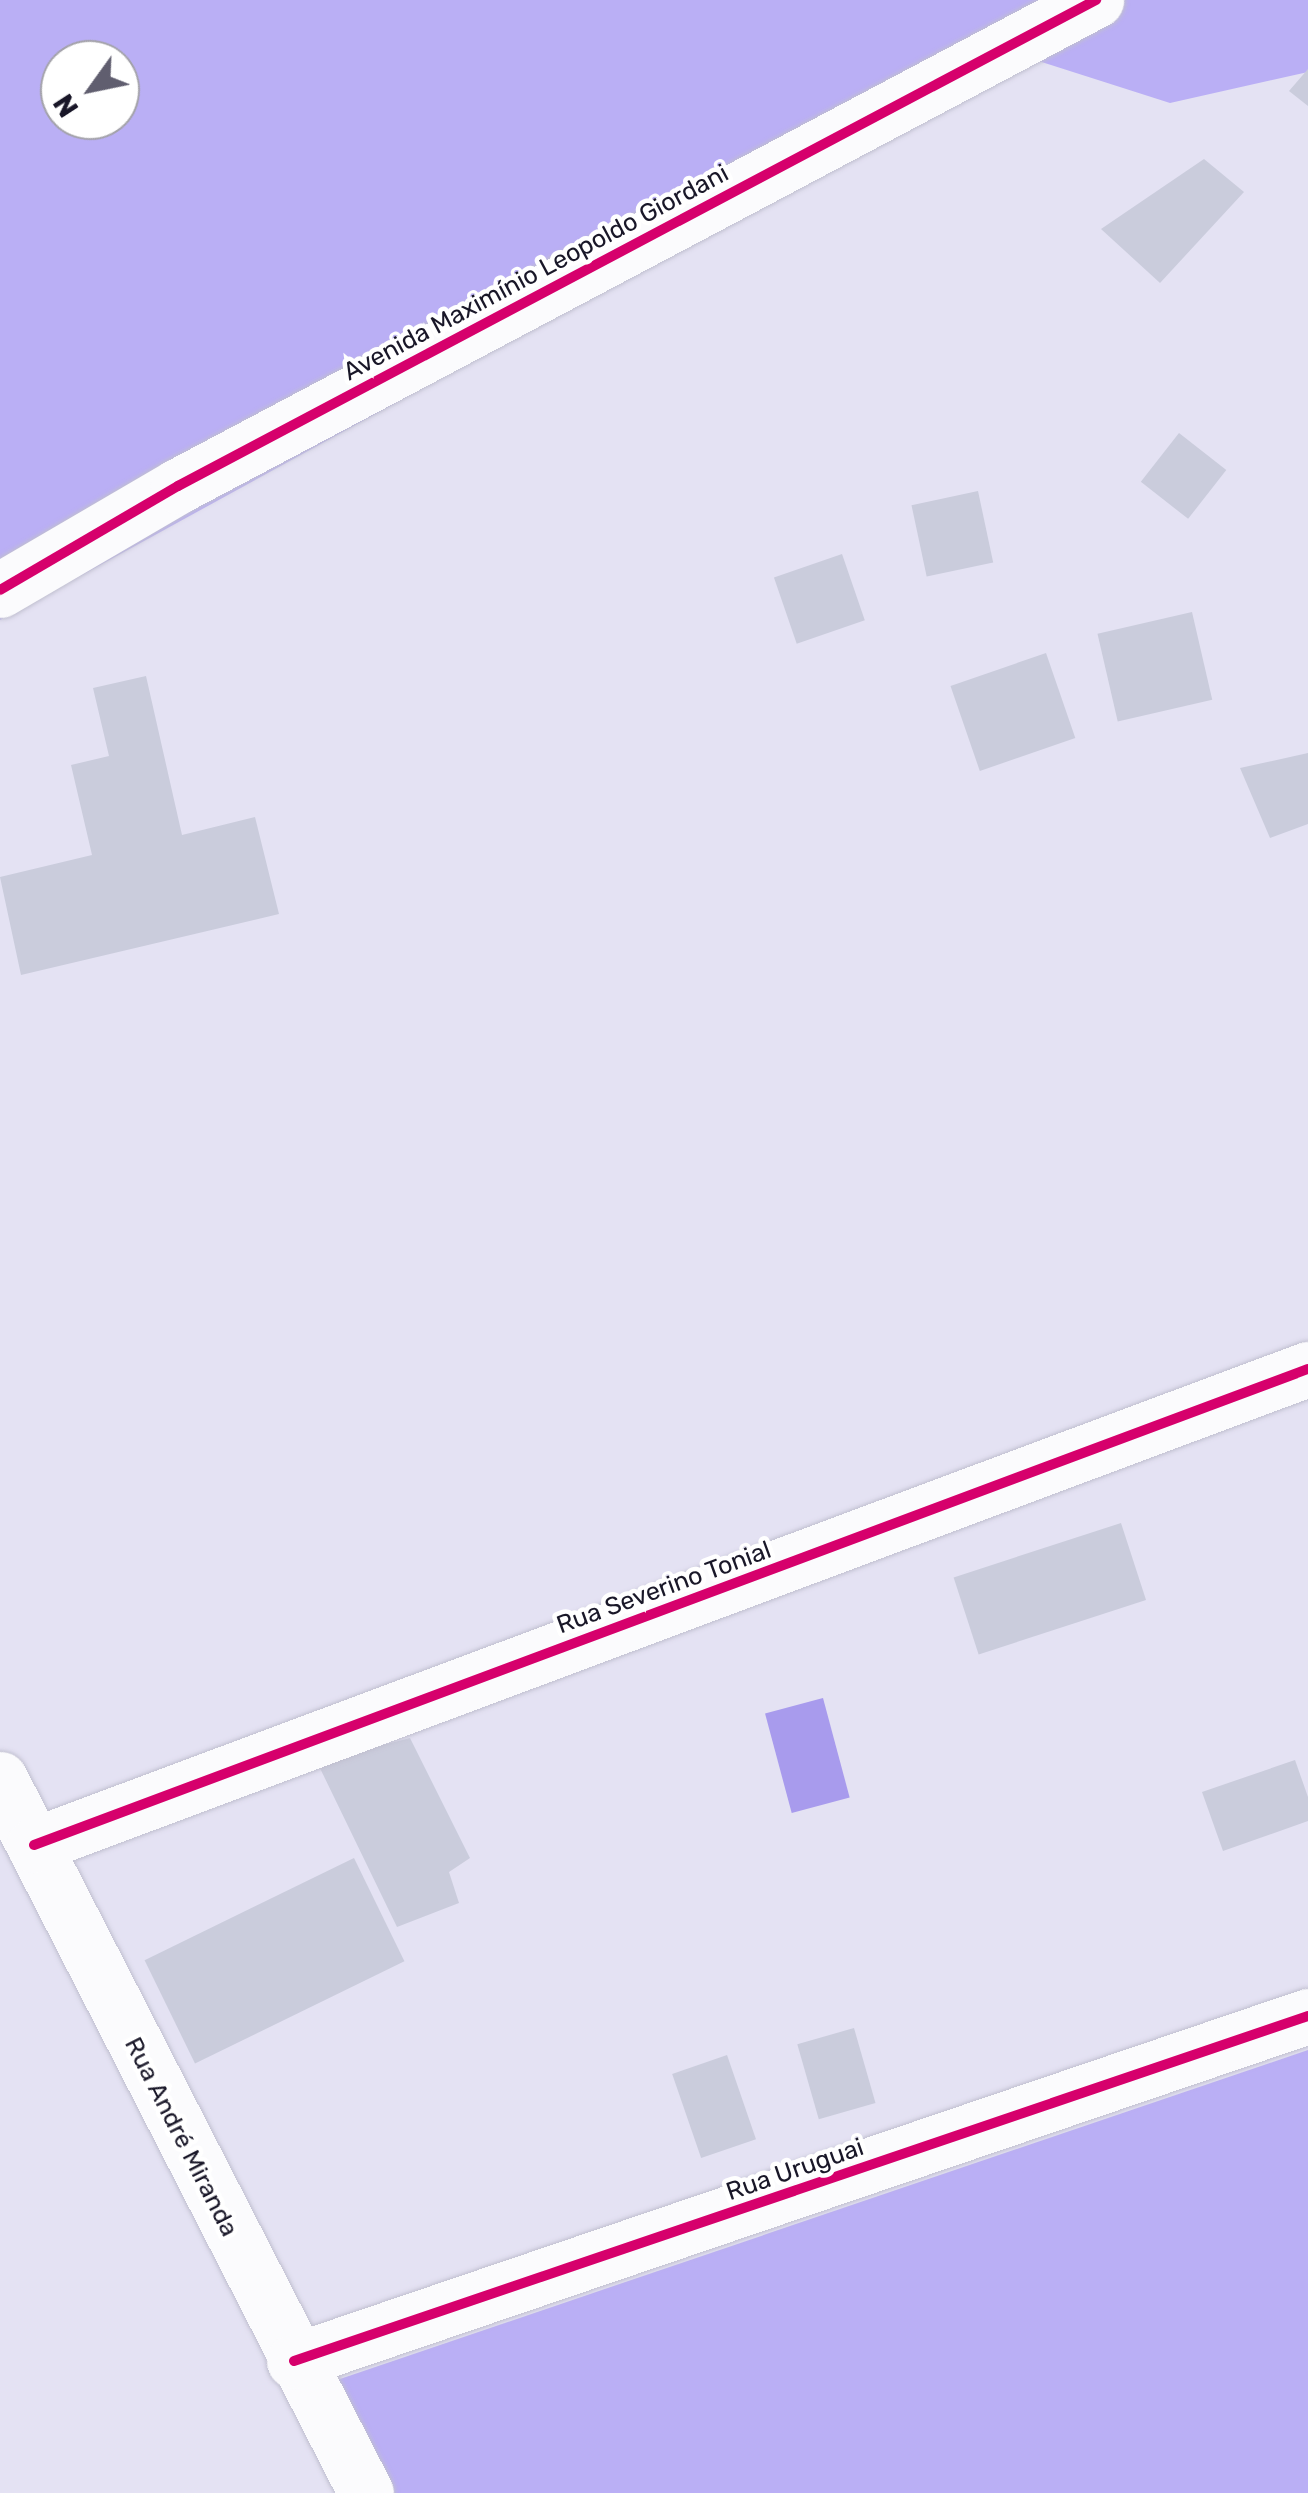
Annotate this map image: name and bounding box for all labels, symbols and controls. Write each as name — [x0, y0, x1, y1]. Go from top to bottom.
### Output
north arrow — [40, 40, 140, 140]
text: N — [47, 88, 85, 123]
street label: Avenida Maximínio Leopoldo Giordani — [338, 158, 734, 388]
street label: Rua Severino Tonial — [552, 1535, 776, 1641]
street label: Rua André Miranda — [118, 2032, 244, 2242]
street label: Rua Uruguai — [722, 2132, 868, 2208]

